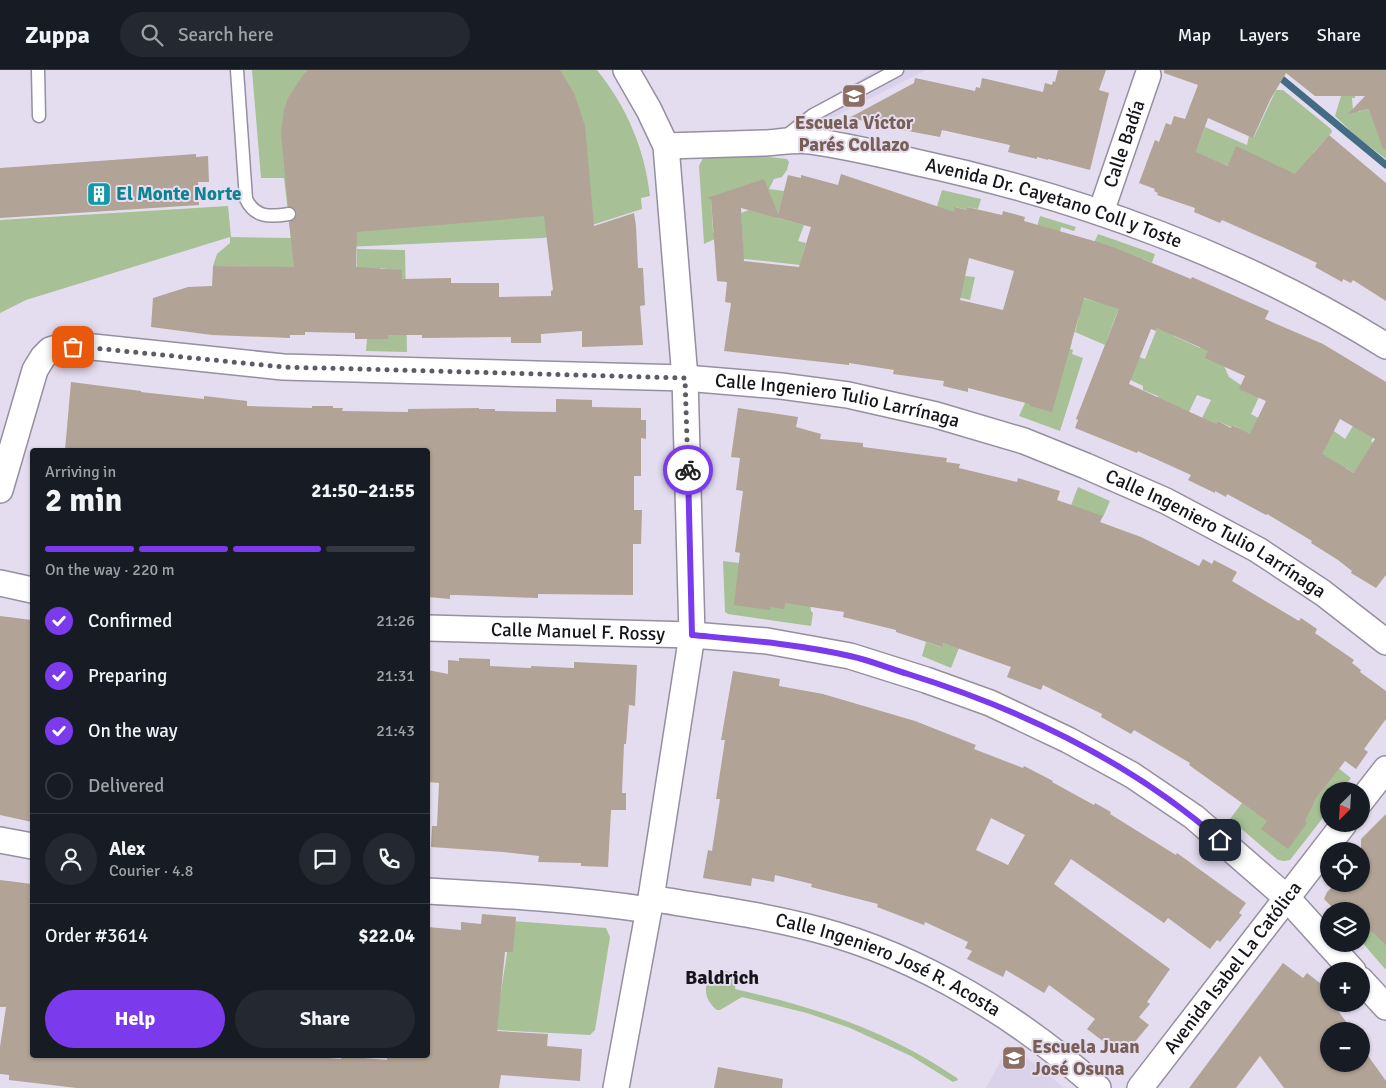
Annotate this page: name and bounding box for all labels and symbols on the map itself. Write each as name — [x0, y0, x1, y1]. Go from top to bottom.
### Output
school or university icon: Escuela Víctor Parés Collazo — [841, 83, 867, 109]
street label: Calle Badía — [1098, 97, 1151, 191]
place label: Escuela Víctor Parés Collazo — [795, 111, 914, 157]
street label: Avenida Dr. Cayetano Coll y Toste — [923, 153, 1185, 254]
building icon: El Monte Norte — [86, 181, 112, 207]
place label: El Monte Norte — [116, 182, 242, 206]
pin — [52, 326, 94, 368]
street label: Calle Ingeniero Tulio Larrínaga — [714, 369, 963, 433]
courier — [663, 445, 713, 495]
street label: Calle Ingeniero Tulio Larrínaga — [1102, 464, 1330, 604]
street label: Calle Manuel F. Rossy — [490, 618, 666, 646]
north arrow — [1320, 782, 1370, 832]
pin — [1199, 819, 1241, 861]
street label: Avenida Isabel La Católica — [1159, 877, 1307, 1059]
street label: Calle Ingeniero José R. Acosta — [773, 908, 1005, 1022]
district label: Baldrich — [685, 965, 759, 990]
place label: Escuela Juan José Osuna — [1032, 1035, 1140, 1081]
school or university icon: Escuela Juan José Osuna — [1001, 1045, 1027, 1071]

